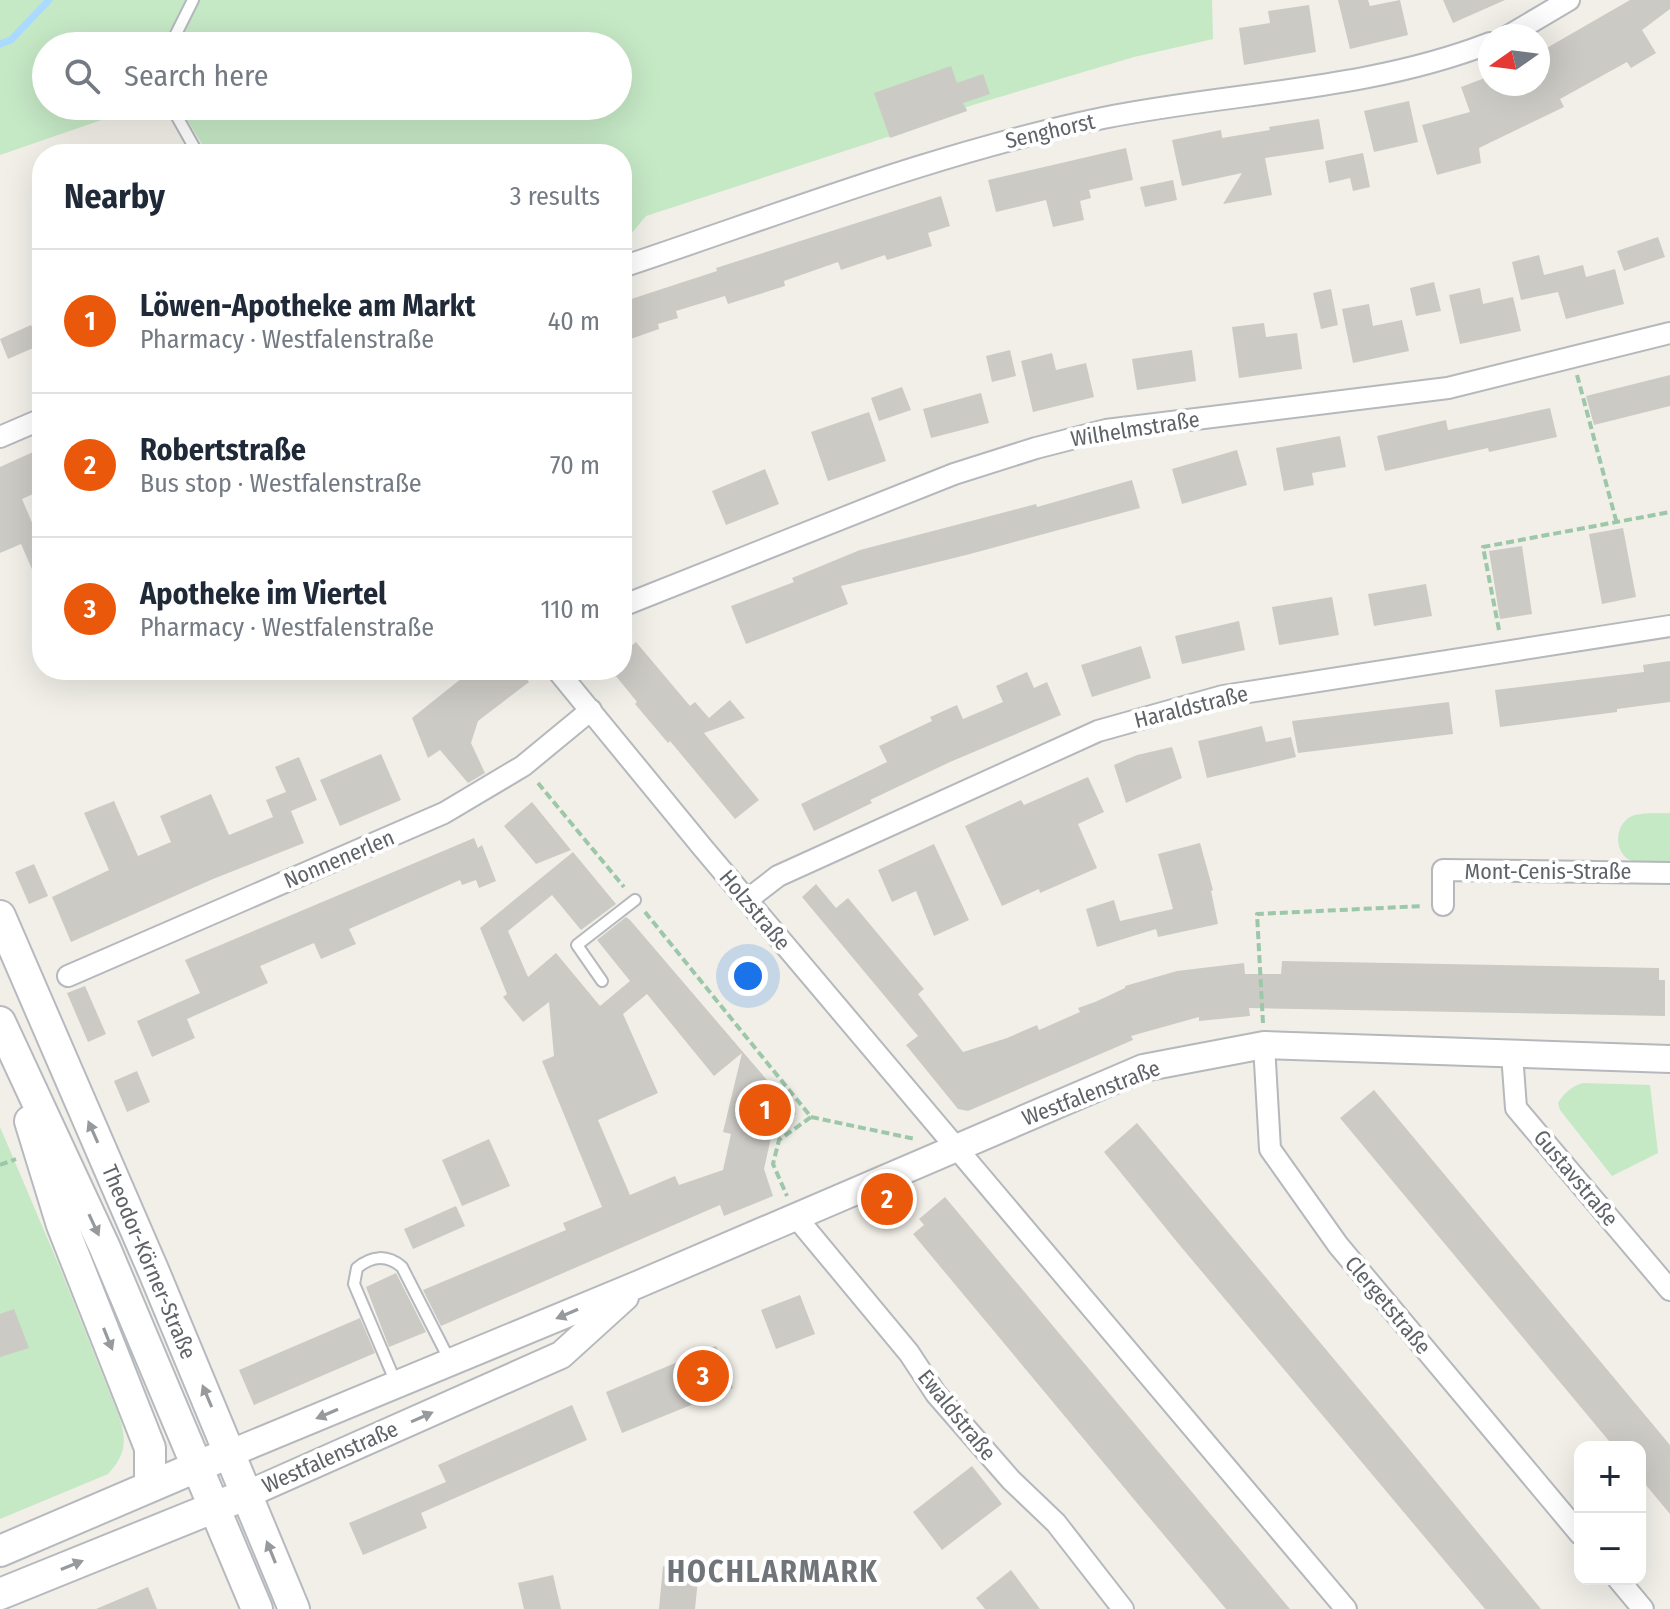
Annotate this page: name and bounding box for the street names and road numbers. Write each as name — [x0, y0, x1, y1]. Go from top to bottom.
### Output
street label: Senghorst — [1003, 107, 1098, 154]
street label: Wilhelmstraße — [1069, 405, 1201, 453]
street label: Haraldstraße — [1131, 680, 1251, 734]
street label: Nonnenerlen — [280, 824, 398, 894]
street label: Mont-Cenis-Straße — [1465, 858, 1631, 885]
street label: Holzstraße — [714, 864, 796, 956]
street label: Westfalenstraße — [1018, 1054, 1164, 1132]
street label: Gustavstraße — [1528, 1124, 1624, 1232]
street label: Theodor-Körner-Straße — [96, 1161, 202, 1363]
street label: Clergetstraße — [1339, 1250, 1437, 1360]
street label: Ewaldstraße — [912, 1364, 1002, 1466]
street label: Westfalenstraße — [258, 1415, 402, 1499]

